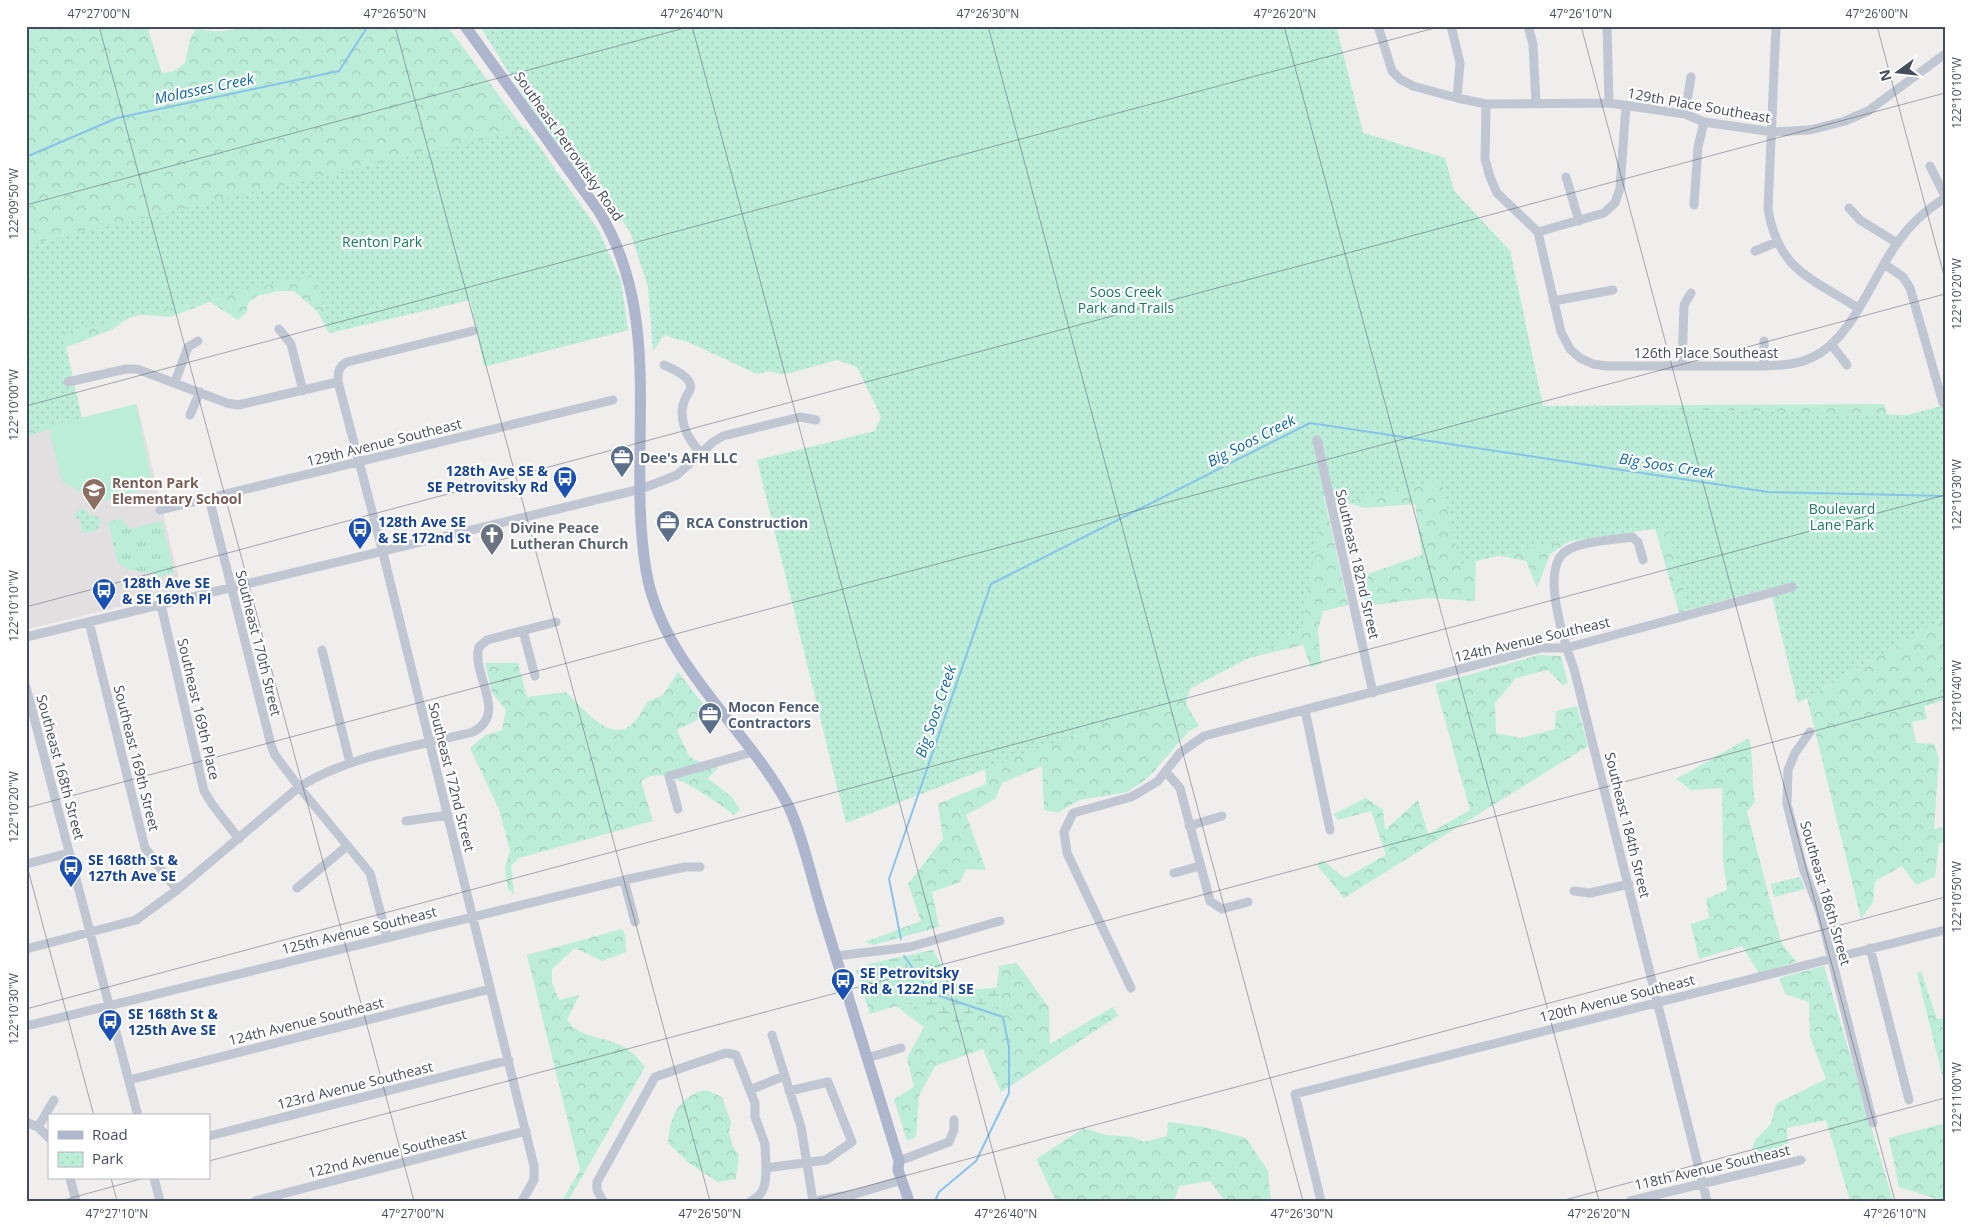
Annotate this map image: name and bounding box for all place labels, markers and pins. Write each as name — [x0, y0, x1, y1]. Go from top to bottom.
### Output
office icon: Dee's AFH LLC — [609, 444, 635, 478]
place label: Dee's AFH LLC — [640, 448, 738, 467]
place label: 128th Ave SE & SE Petrovitsky Rd — [427, 461, 548, 496]
bus stop icon: 128th Ave SE & SE Petrovitsky Rd — [552, 465, 578, 499]
place label: Renton Park Elementary School — [112, 473, 242, 508]
school or university icon: Renton Park Elementary School — [81, 477, 107, 511]
office icon: RCA Construction — [655, 509, 681, 543]
place label: 128th Ave SE & SE 172nd St — [378, 512, 471, 547]
place label: RCA Construction — [686, 513, 808, 532]
bus stop icon: 128th Ave SE & SE 172nd St — [347, 516, 373, 550]
place label: Divine Peace Lutheran Church — [510, 518, 628, 553]
church icon: Divine Peace Lutheran Church — [479, 522, 505, 556]
place label: 128th Ave SE & SE 169th Pl — [122, 573, 211, 608]
bus stop icon: 128th Ave SE & SE 169th Pl — [91, 577, 117, 611]
place label: Mocon Fence Contractors — [728, 697, 819, 732]
office icon: Mocon Fence Contractors — [697, 701, 723, 735]
place label: SE 168th St & 127th Ave SE — [88, 850, 179, 885]
bus stop icon: SE 168th St & 127th Ave SE — [58, 854, 84, 888]
place label: SE Petrovitsky Rd & 122nd Pl SE — [860, 963, 974, 998]
bus stop icon: SE Petrovitsky Rd & 122nd Pl SE — [830, 967, 856, 1001]
place label: SE 168th St & 125th Ave SE — [128, 1004, 219, 1039]
bus stop icon: SE 168th St & 125th Ave SE — [97, 1008, 123, 1042]

